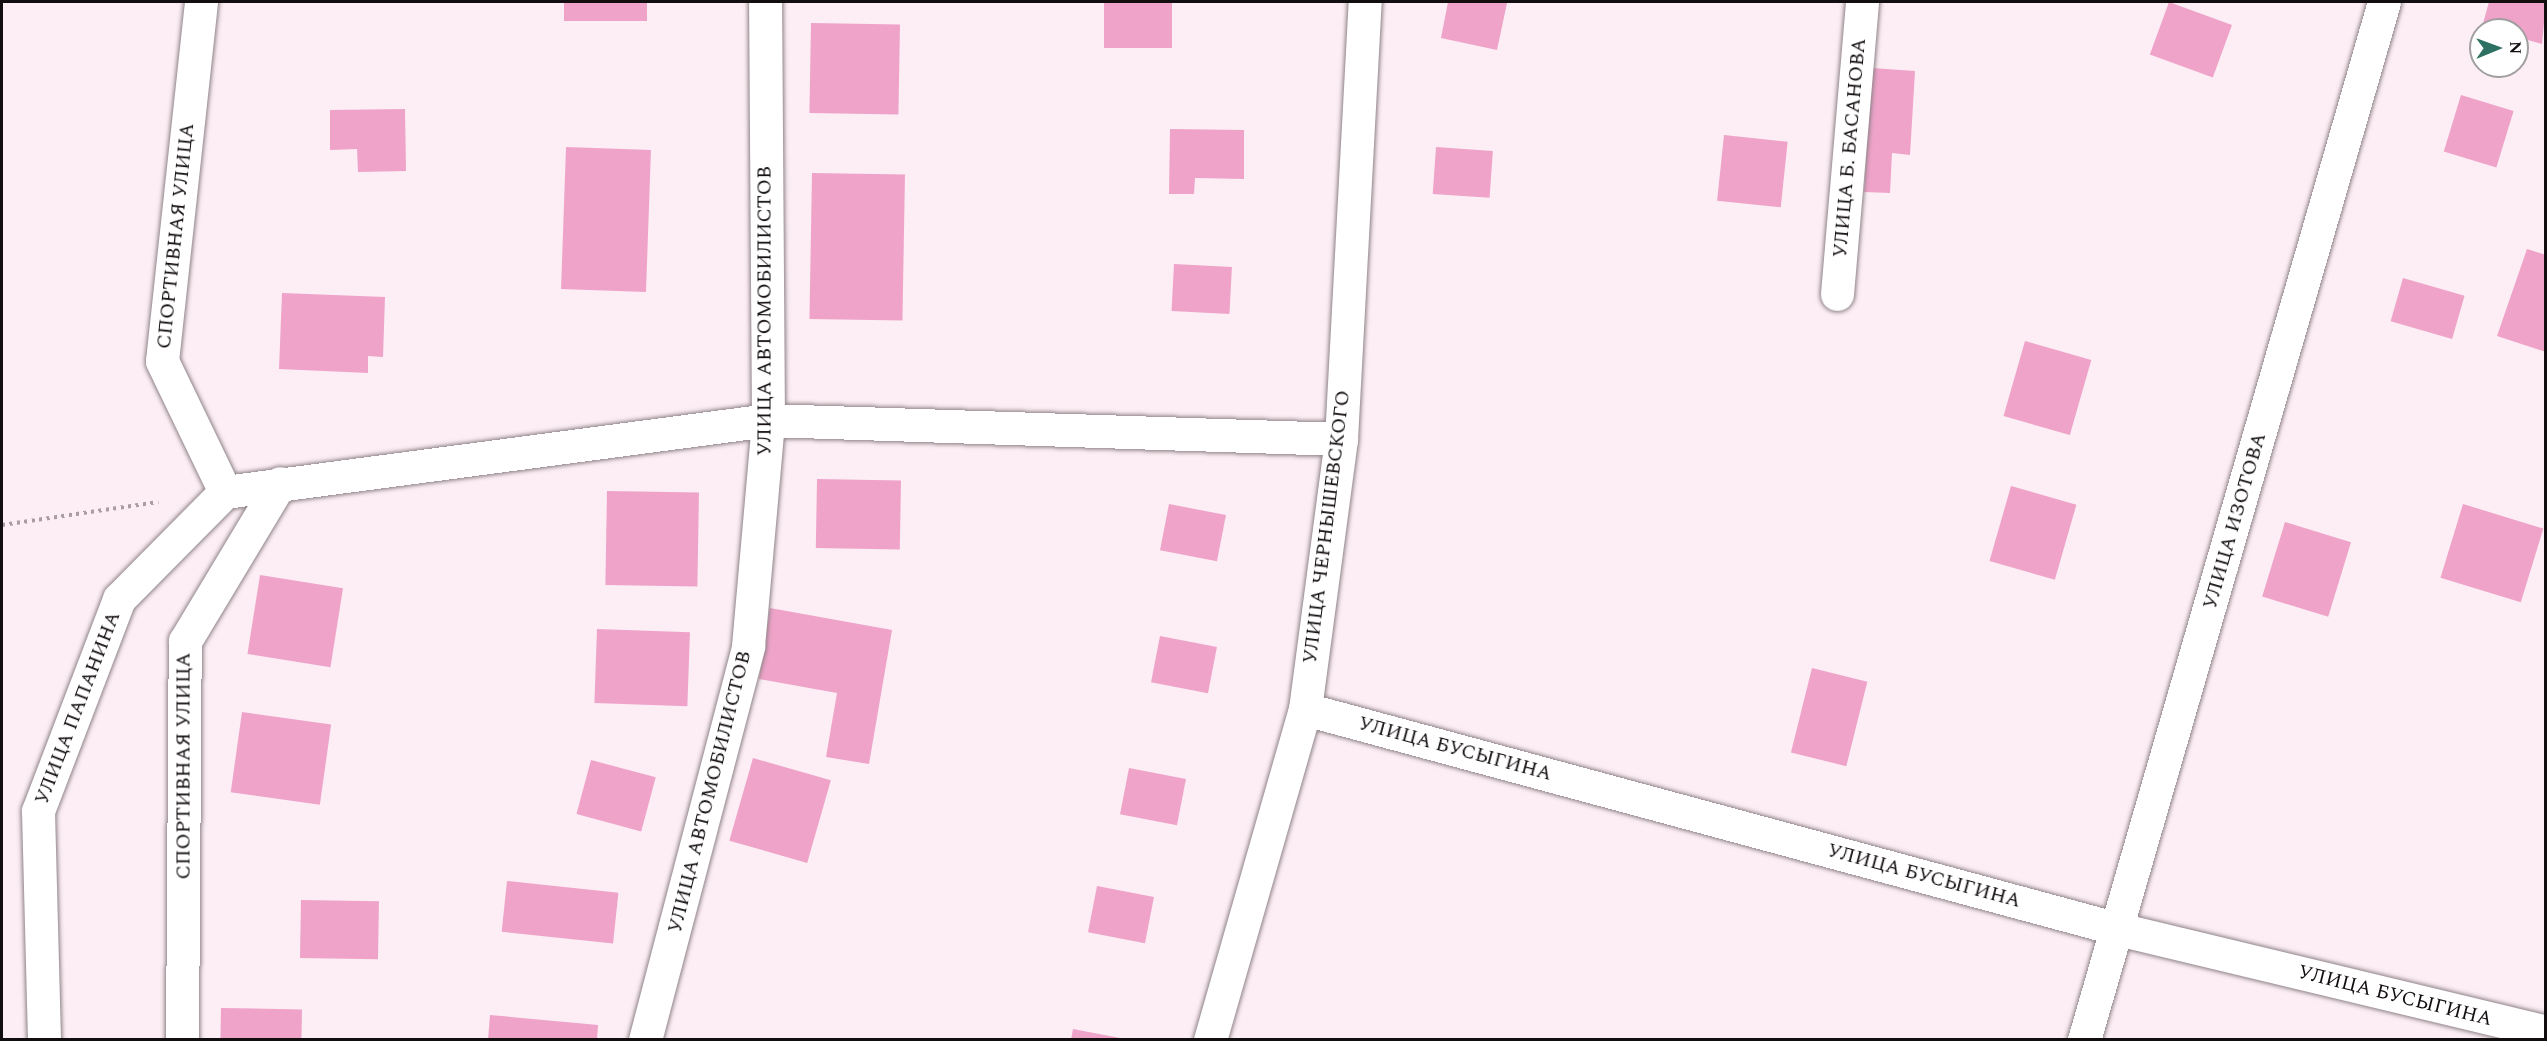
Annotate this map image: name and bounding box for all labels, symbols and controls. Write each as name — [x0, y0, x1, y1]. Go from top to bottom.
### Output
north arrow — [2469, 18, 2529, 78]
street label: УЛИЦА Б. БАСАНОВА — [1828, 37, 1872, 259]
text: N — [2503, 41, 2527, 54]
street label: СПОРТИВНАЯ УЛИЦА — [152, 122, 200, 350]
street label: УЛИЦА АВТОМОБИЛИСТОВ — [753, 166, 777, 456]
street label: УЛИЦА ЧЕРНЫШЕВСКОГО — [1298, 389, 1356, 665]
street label: УЛИЦА ИЗОТОВА — [2198, 430, 2272, 612]
street label: УЛИЦА ПАПАНИНА — [30, 608, 126, 808]
street label: УЛИЦА АВТОМОБИЛИСТОВ — [663, 648, 757, 936]
street label: СПОРТИВНАЯ УЛИЦА — [172, 652, 196, 880]
street label: УЛИЦА БУСЫГИНА — [1356, 712, 1554, 786]
street label: УЛИЦА БУСЫГИНА — [1825, 839, 2023, 913]
street label: УЛИЦА БУСЫГИНА — [2295, 960, 2495, 1032]

